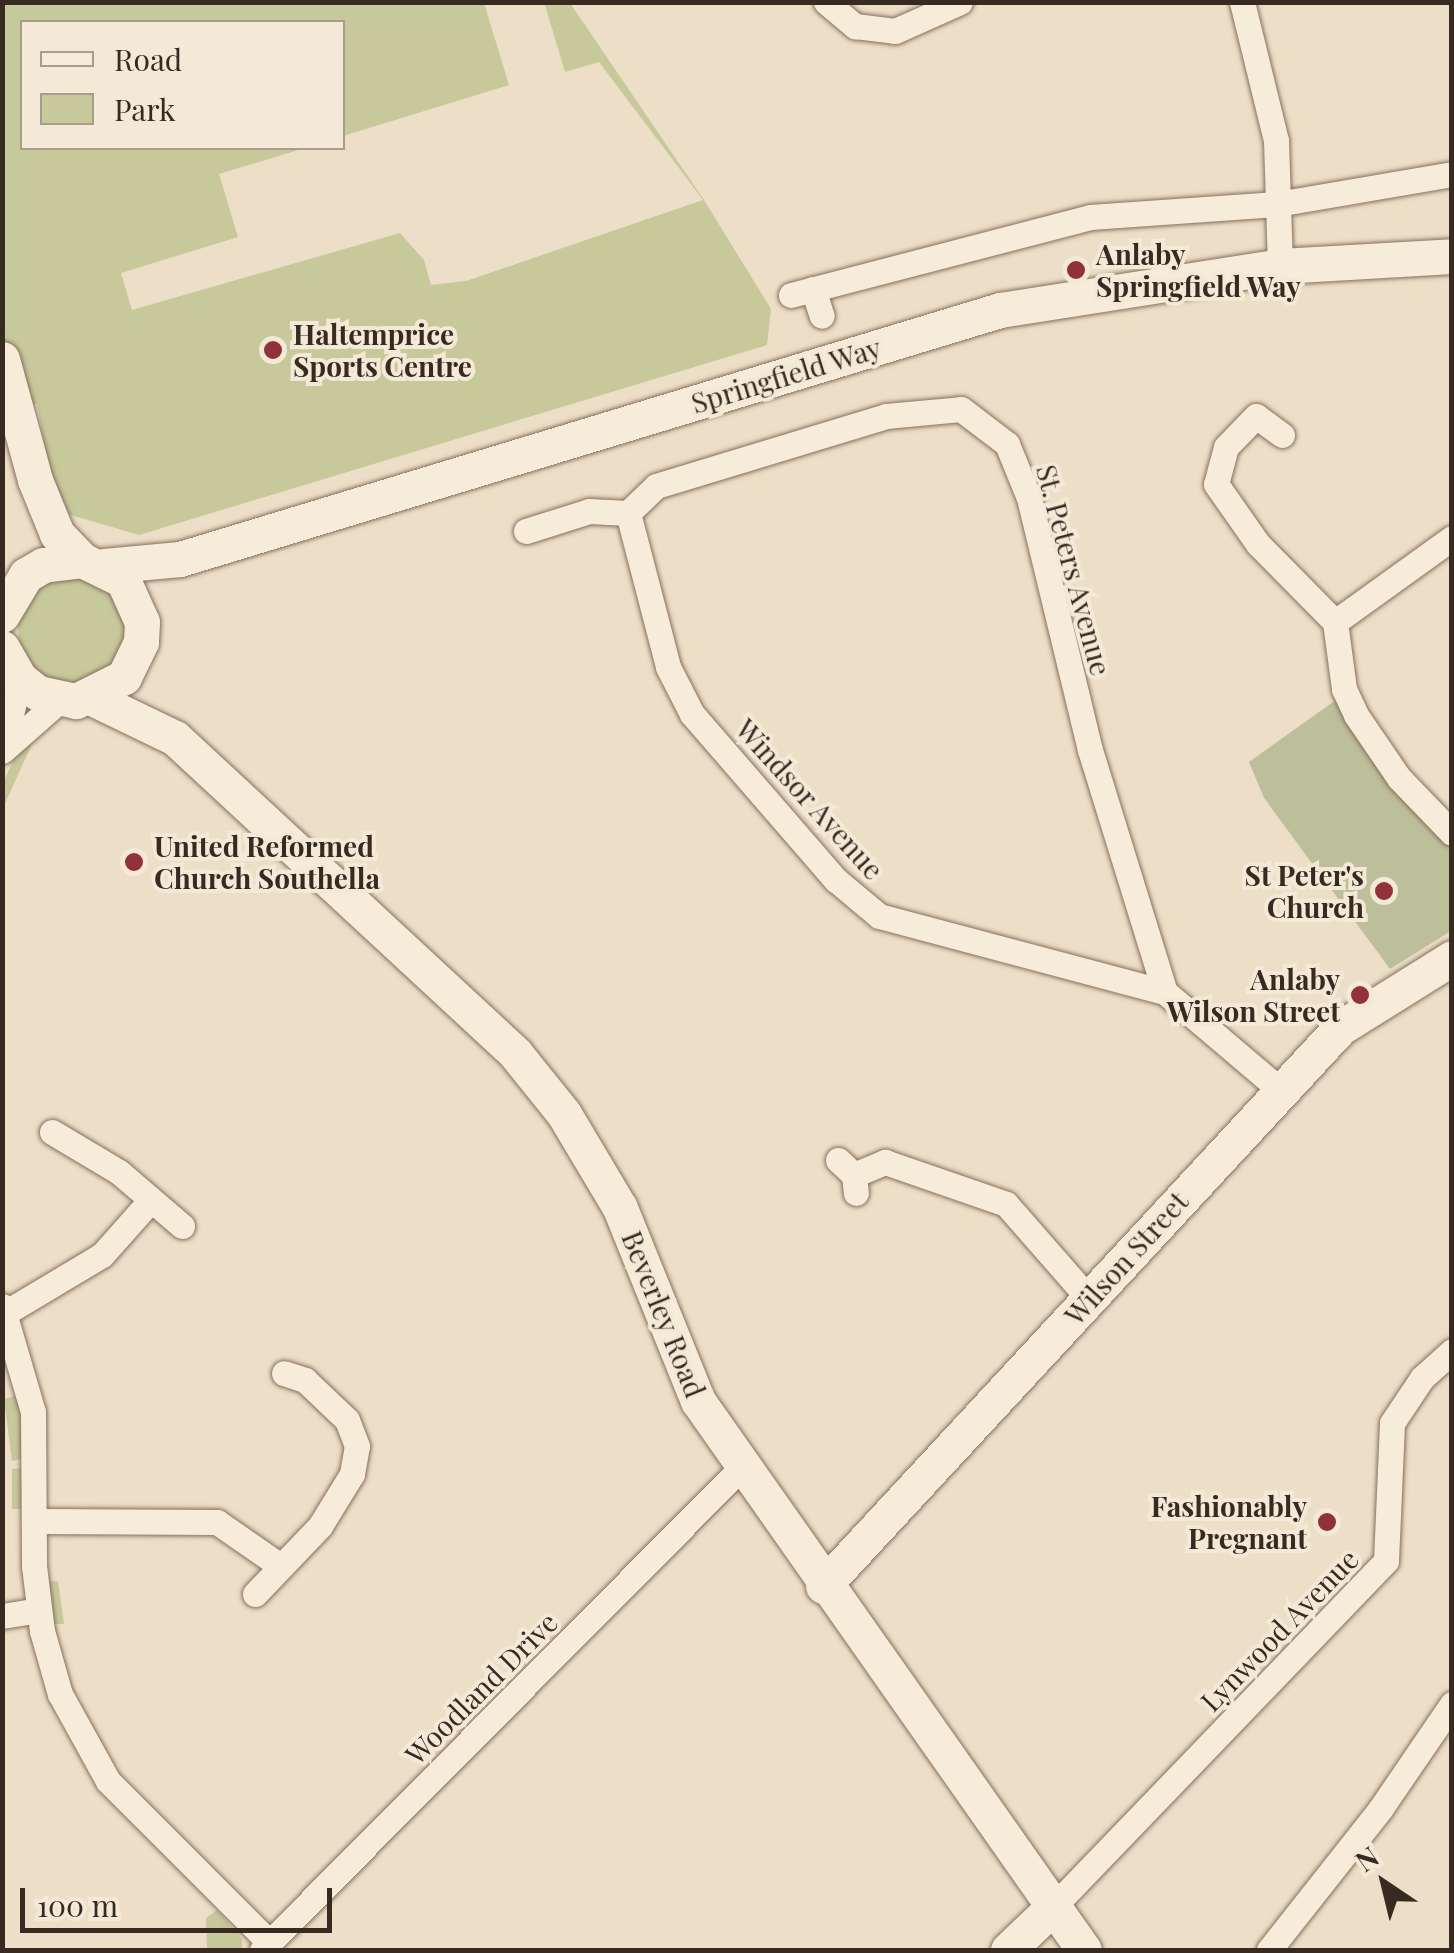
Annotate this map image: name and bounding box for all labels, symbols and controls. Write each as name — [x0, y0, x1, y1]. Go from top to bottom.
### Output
legend — [20, 20, 345, 150]
text: Road — [114, 39, 182, 79]
text: Park — [114, 89, 176, 129]
place label: Anlaby Springfield Way — [1096, 237, 1302, 303]
marker: Anlaby Springfield Way — [1065, 259, 1087, 281]
place label: Haltemprice Sports Centre — [293, 317, 472, 383]
street label: Springfield Way — [687, 330, 885, 420]
marker: Haltemprice Sports Centre — [262, 339, 284, 361]
street label: St. Peters Avenue — [1030, 460, 1118, 680]
street label: Windsor Avenue — [729, 711, 891, 887]
place label: United Reformed Church Southella — [154, 829, 380, 895]
marker: United Reformed Church Southella — [123, 851, 145, 873]
place label: St Peter's Church — [1244, 858, 1364, 924]
marker: St Peter's Church — [1373, 880, 1395, 902]
place label: Anlaby Wilson Street — [1167, 962, 1340, 1028]
marker: Anlaby Wilson Street — [1349, 984, 1371, 1006]
street label: Wilson Street — [1057, 1184, 1195, 1332]
street label: Beverley Road — [615, 1225, 713, 1403]
place label: Fashionably Pregnant — [1151, 1489, 1307, 1555]
marker: Fashionably Pregnant — [1316, 1511, 1338, 1533]
street label: Lynwood Avenue — [1193, 1542, 1365, 1718]
street label: Woodland Drive — [398, 1605, 564, 1771]
north arrow — [1334, 1833, 1434, 1933]
text: N — [1348, 1837, 1385, 1879]
scale bar — [25, 1868, 338, 1930]
text: 100 m — [37, 1885, 118, 1925]

